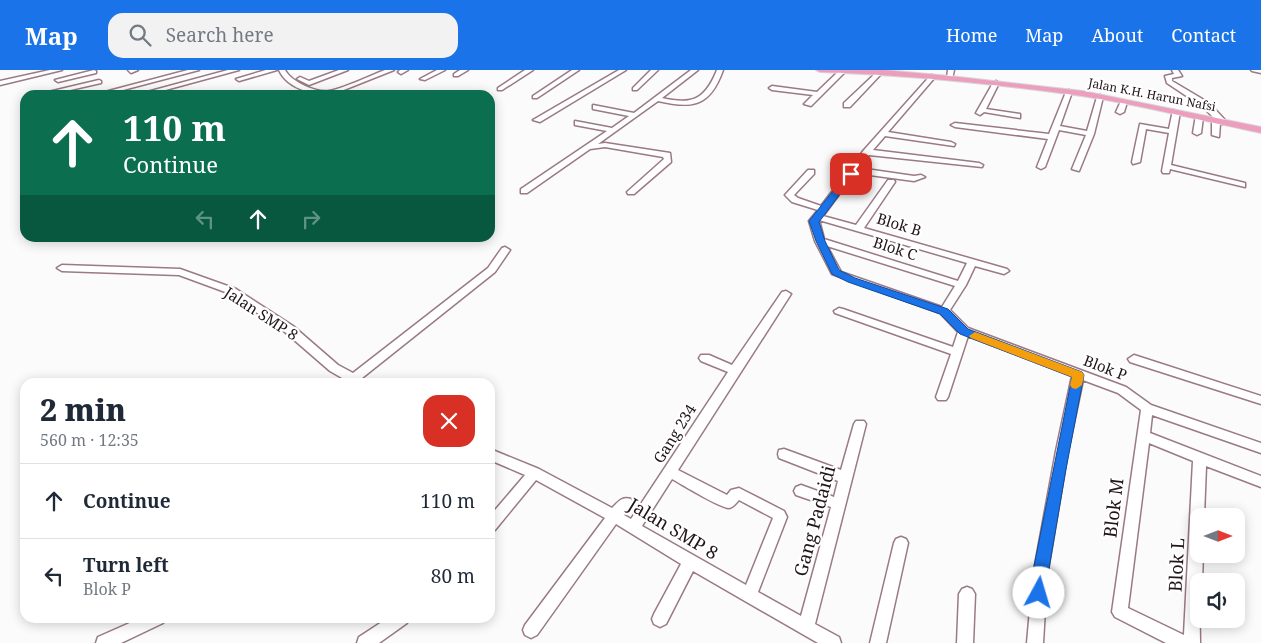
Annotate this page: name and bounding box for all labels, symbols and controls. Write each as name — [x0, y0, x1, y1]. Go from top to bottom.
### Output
search box — [108, 13, 458, 58]
text: Map — [25, 19, 78, 52]
icon: search — [126, 21, 154, 49]
text: Search here — [166, 22, 274, 48]
text: Home — [946, 23, 997, 47]
text: Map — [1025, 23, 1063, 47]
text: About — [1091, 23, 1143, 47]
text: Contact — [1171, 23, 1236, 47]
street label: Jalan K.H. Harun Nafsi — [1086, 74, 1217, 115]
text: 110 m — [123, 104, 226, 151]
icon: ahead — [40, 110, 105, 175]
text: Continue — [123, 149, 218, 179]
pin — [830, 153, 872, 195]
icon: arrive — [837, 160, 865, 188]
icon: left — [191, 205, 219, 233]
icon: ahead — [244, 205, 272, 233]
icon: right — [297, 205, 325, 233]
street label: Blok B — [875, 208, 924, 240]
street label: Blok C — [871, 232, 920, 265]
street label: Jalan SMP 8 — [220, 281, 302, 344]
street label: Blok P — [1081, 350, 1130, 384]
text: 2 min — [40, 389, 126, 430]
button: close — [423, 395, 475, 447]
street label: Gang 234 — [648, 400, 700, 467]
text: 560 m · 12:35 — [40, 429, 139, 451]
street label: Gang Padaidi — [788, 462, 840, 579]
street label: Blok M — [1097, 477, 1129, 539]
icon: ahead — [40, 487, 68, 515]
text: Continue — [83, 488, 171, 514]
text: 110 m — [420, 488, 475, 514]
street label: Jalan SMP 8 — [623, 491, 723, 564]
north arrow — [1190, 508, 1245, 562]
map controls — [1190, 508, 1245, 628]
street label: Blok L — [1163, 537, 1189, 593]
text: Turn left — [83, 552, 169, 578]
icon: left — [40, 562, 68, 590]
text: 80 m — [431, 563, 475, 589]
position arrow — [1012, 566, 1064, 618]
button: sound — [1190, 573, 1245, 628]
text: Blok P — [83, 578, 131, 600]

